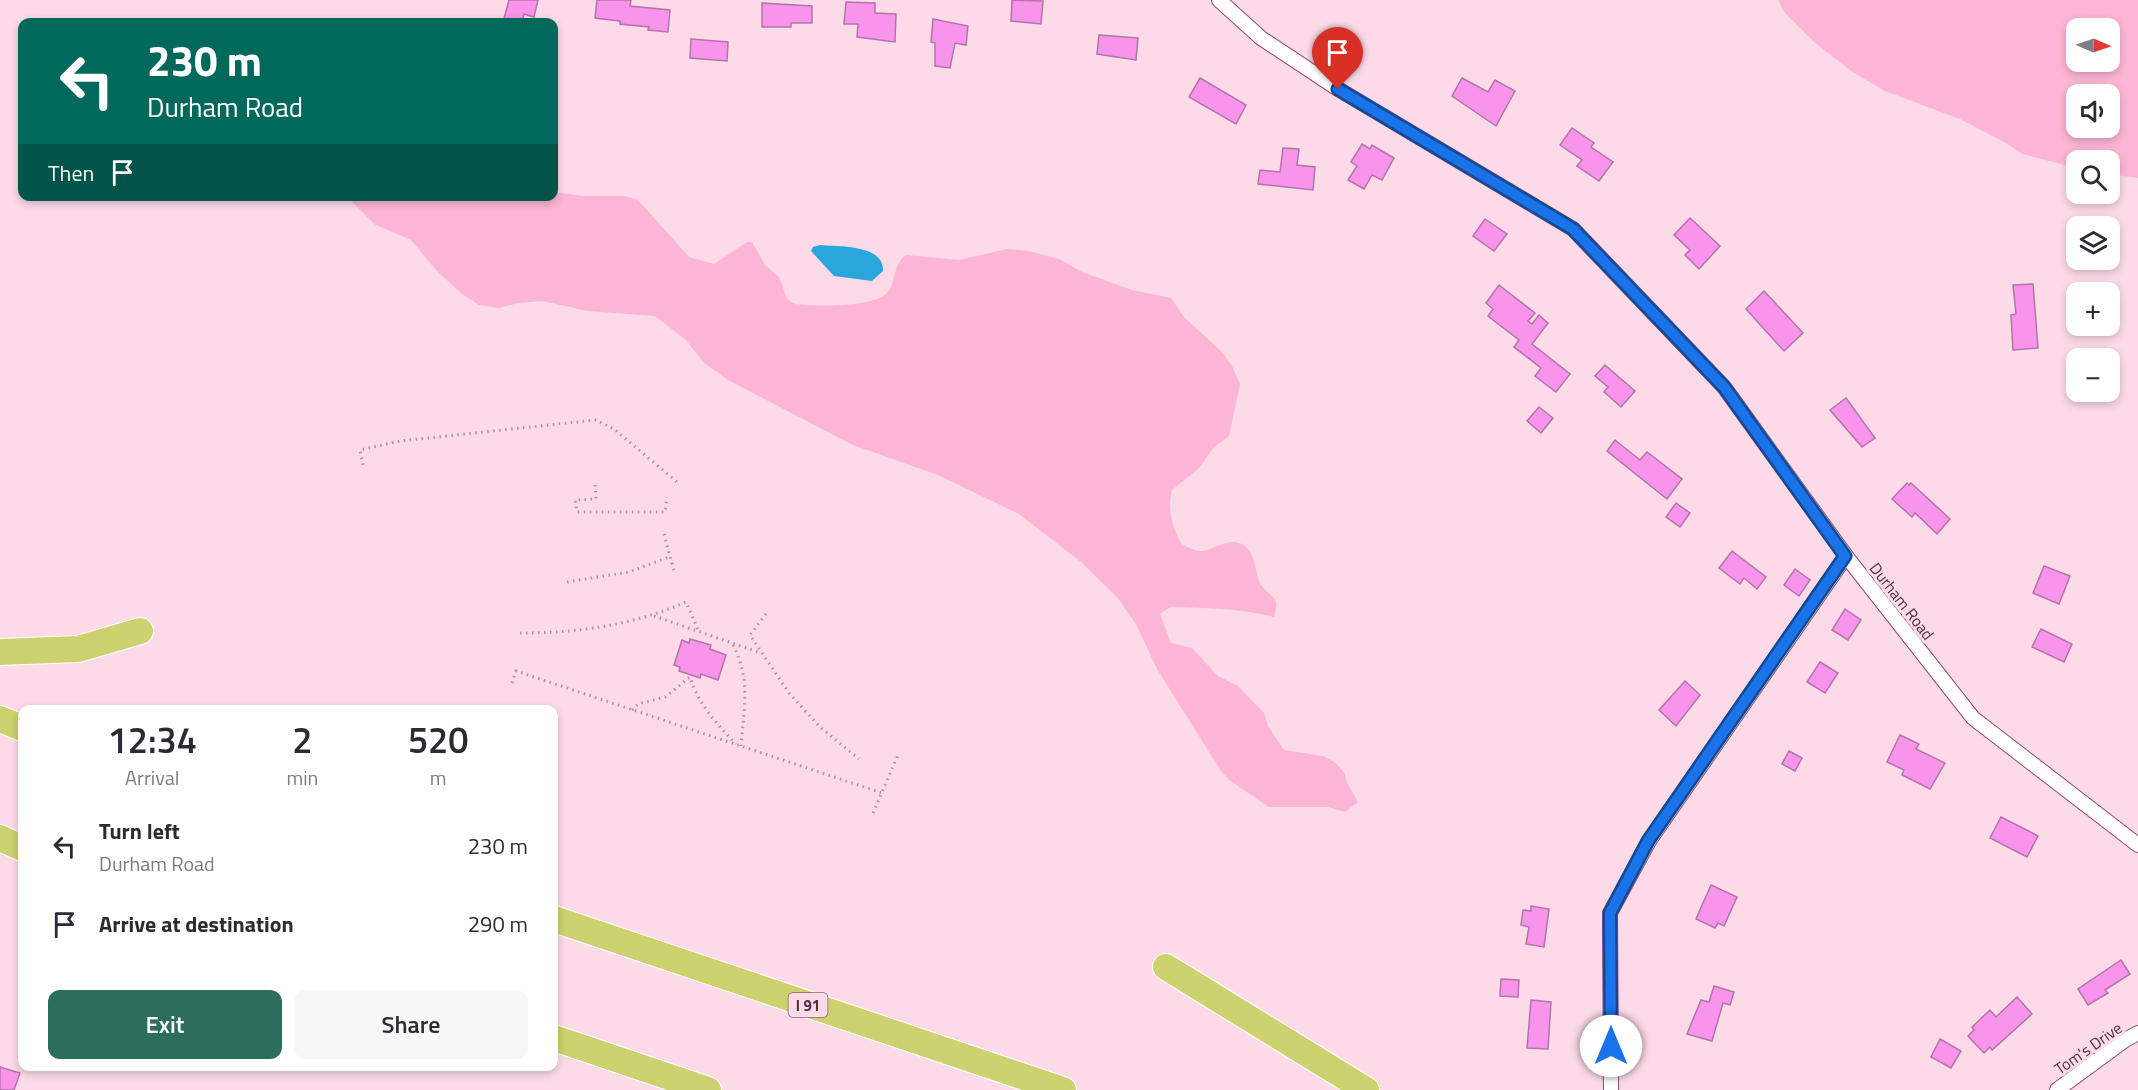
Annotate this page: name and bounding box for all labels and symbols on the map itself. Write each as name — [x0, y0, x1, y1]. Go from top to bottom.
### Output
north arrow — [2066, 18, 2120, 72]
pin — [1312, 27, 1363, 89]
street label: Durham Road — [1864, 557, 1940, 645]
road number: I 91 — [788, 993, 828, 1017]
position arrow — [1579, 1014, 1643, 1078]
street label: Tom's Drive — [2049, 1016, 2127, 1080]

